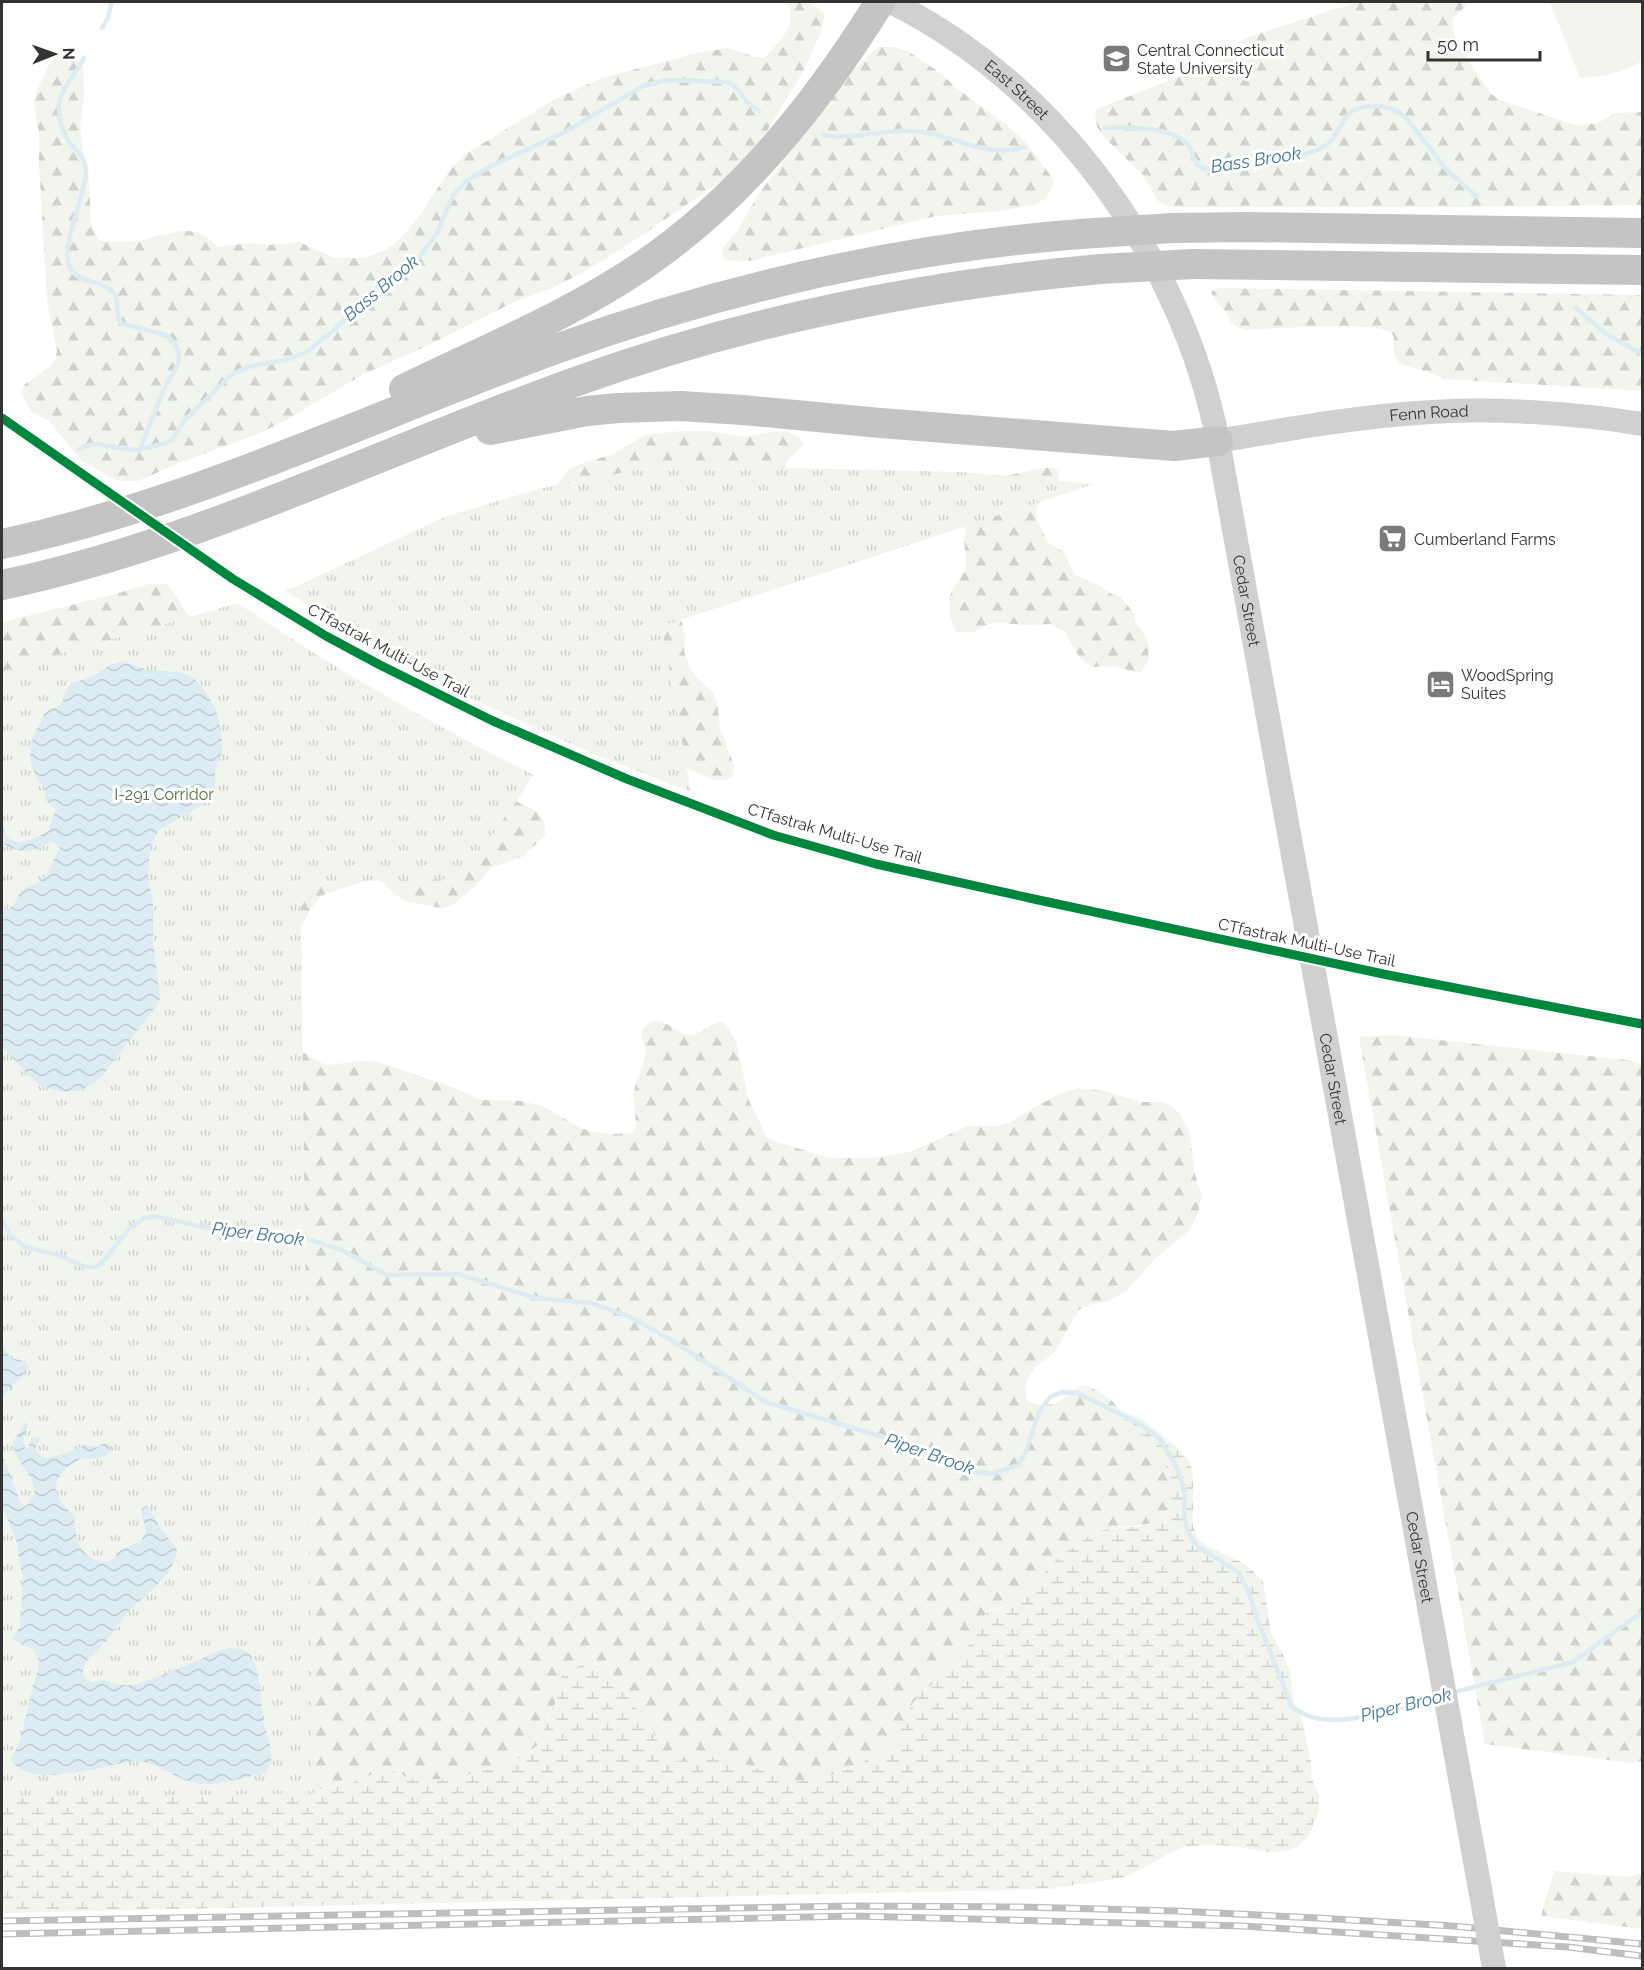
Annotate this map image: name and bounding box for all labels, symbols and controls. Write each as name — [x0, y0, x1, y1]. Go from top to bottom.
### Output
north arrow — [24, 24, 84, 84]
scale bar — [1428, 24, 1540, 62]
text: 50 m — [1437, 34, 1479, 55]
place label: Central Connecticut State University — [1137, 41, 1285, 78]
school or university icon: Central Connecticut State University — [1100, 43, 1132, 75]
text: N — [59, 47, 78, 60]
street label: East Street — [981, 56, 1053, 124]
water label: Bass Brook — [1209, 142, 1303, 177]
water label: Bass Brook — [339, 250, 423, 325]
street label: Fenn Road — [1388, 402, 1469, 425]
supermarket icon: Cumberland Farms — [1377, 523, 1409, 555]
place label: Cumberland Farms — [1414, 530, 1556, 549]
street label: Cedar Street — [1229, 553, 1264, 649]
street label: CTfastrak Multi-Use Trail — [304, 600, 474, 702]
place label: WoodSpring Suites — [1461, 666, 1554, 703]
hotel icon: WoodSpring Suites — [1424, 668, 1456, 700]
park label: I-291 Corridor — [114, 785, 214, 804]
street label: CTfastrak Multi-Use Trail — [745, 799, 925, 868]
street label: CTfastrak Multi-Use Trail — [1216, 914, 1398, 971]
street label: Cedar Street — [1315, 1031, 1351, 1127]
water label: Piper Brook — [211, 1217, 306, 1250]
water label: Piper Brook — [883, 1428, 978, 1479]
street label: Cedar Street — [1402, 1510, 1437, 1605]
water label: Piper Brook — [1358, 1683, 1454, 1726]

